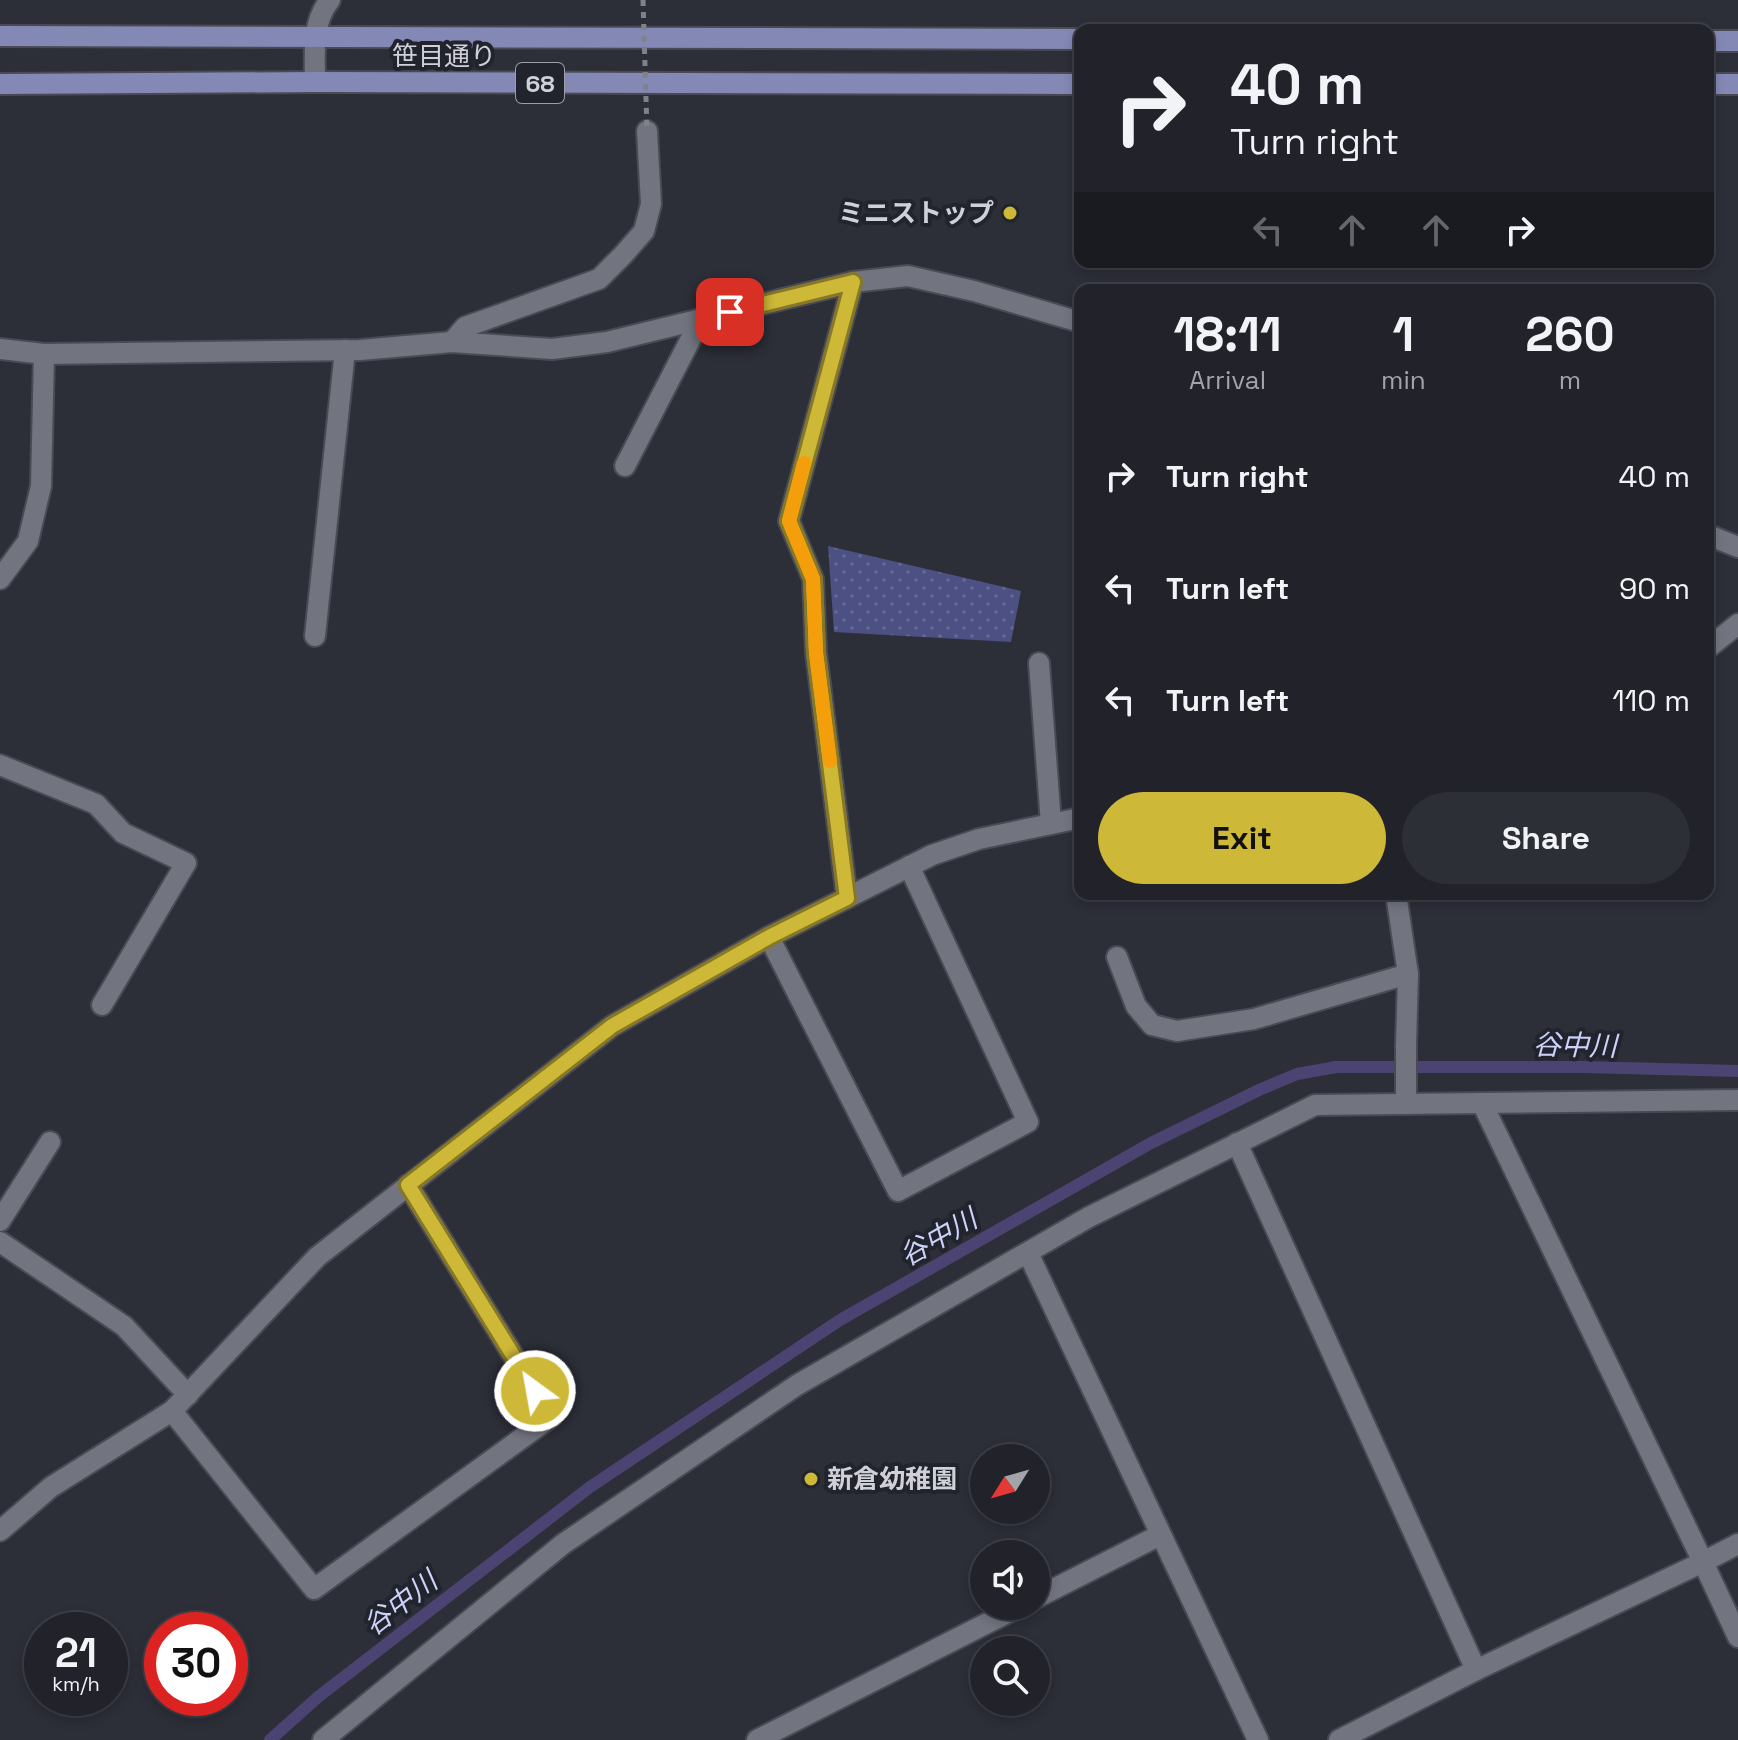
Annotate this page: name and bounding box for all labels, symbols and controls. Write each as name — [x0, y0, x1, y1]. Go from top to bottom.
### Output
street label: 笹目通り — [392, 39, 496, 73]
text: 40 m — [1230, 49, 1364, 120]
icon: right — [1098, 56, 1202, 160]
road number: 68 — [516, 63, 564, 103]
text: Turn right — [1230, 119, 1399, 165]
place label: ミニストップ — [838, 196, 994, 230]
marker: ミニストップ — [1001, 204, 1019, 222]
icon: left — [1246, 208, 1290, 252]
icon: ahead — [1330, 208, 1374, 252]
icon: ahead — [1414, 208, 1458, 252]
icon: right — [1498, 208, 1542, 252]
pin — [696, 278, 764, 346]
icon: arrive — [708, 290, 752, 334]
text: 18:11 — [1173, 304, 1282, 365]
text: 1 — [1393, 304, 1414, 365]
text: 260 — [1525, 304, 1615, 365]
text: Arrival — [1189, 363, 1266, 397]
text: min — [1381, 363, 1426, 397]
text: m — [1559, 363, 1581, 397]
icon: right — [1098, 454, 1142, 498]
text: Turn right — [1166, 457, 1309, 496]
text: 40 m — [1619, 457, 1690, 496]
icon: left — [1098, 566, 1142, 610]
text: Turn left — [1166, 569, 1289, 608]
text: 90 m — [1619, 569, 1690, 608]
icon: left — [1098, 678, 1142, 722]
text: Turn left — [1166, 681, 1289, 720]
text: 110 m — [1612, 681, 1690, 720]
button: Exit — [1098, 792, 1386, 884]
button: Share — [1402, 792, 1690, 884]
water label: 谷中川 — [1533, 1026, 1620, 1064]
water label: 谷中川 — [893, 1199, 986, 1274]
position arrow — [493, 1349, 577, 1433]
north arrow — [970, 1444, 1050, 1524]
map controls — [970, 1444, 1050, 1716]
place label: 新倉幼稚園 — [827, 1462, 957, 1496]
marker: 新倉幼稚園 — [802, 1470, 820, 1488]
button: sound — [970, 1540, 1050, 1620]
water label: 谷中川 — [356, 1561, 447, 1643]
speed limit sign: 30 — [144, 1612, 248, 1716]
text: 21 — [55, 1628, 97, 1679]
button: search — [970, 1636, 1050, 1716]
text: km/h — [52, 1671, 100, 1697]

